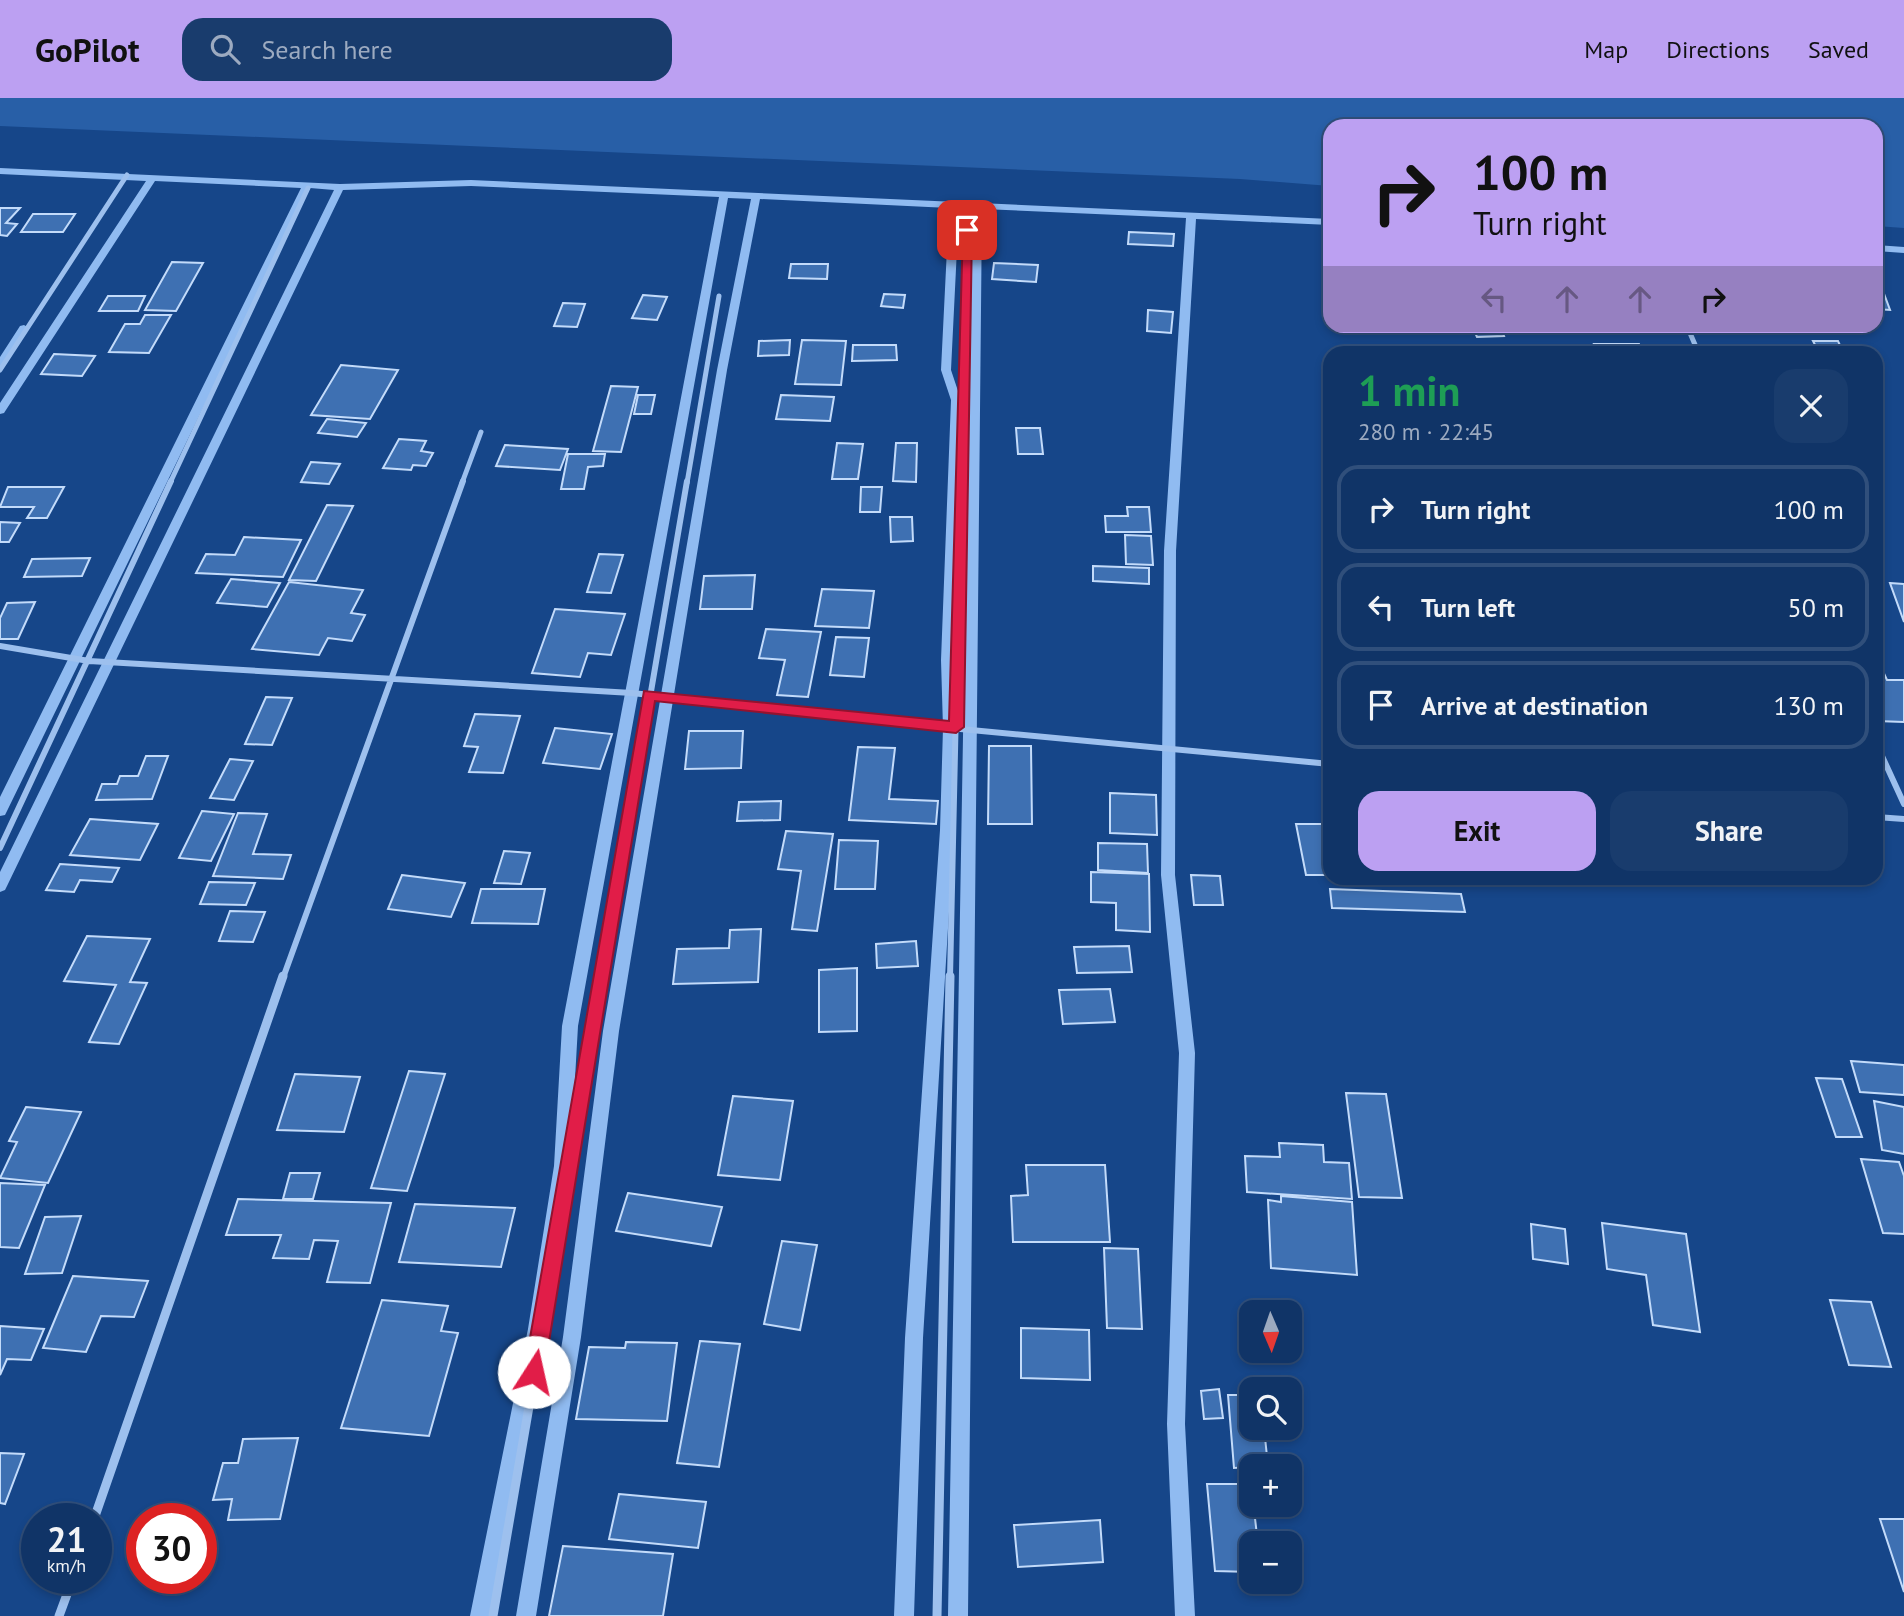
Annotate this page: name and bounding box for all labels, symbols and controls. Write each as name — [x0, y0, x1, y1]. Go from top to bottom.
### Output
search box — [182, 18, 672, 81]
text: GoPilot — [35, 28, 140, 71]
icon: search — [206, 30, 244, 68]
text: Search here — [262, 33, 393, 66]
text: Map — [1584, 34, 1628, 65]
text: Directions — [1666, 34, 1770, 65]
text: Saved — [1808, 34, 1869, 65]
text: 100 m — [1473, 140, 1608, 204]
icon: right — [1358, 147, 1449, 238]
pin — [937, 200, 997, 260]
text: Turn right — [1473, 202, 1607, 244]
icon: arrive — [948, 211, 986, 249]
icon: left — [1475, 280, 1513, 318]
icon: ahead — [1548, 280, 1586, 318]
icon: ahead — [1621, 280, 1659, 318]
icon: right — [1694, 280, 1732, 318]
text: 1 min — [1358, 363, 1460, 418]
button: close — [1774, 369, 1848, 443]
text: 280 m · 22:45 — [1358, 417, 1494, 446]
icon: right — [1362, 490, 1400, 528]
text: Turn right — [1421, 493, 1530, 526]
text: 100 m — [1773, 493, 1844, 526]
icon: left — [1362, 588, 1400, 626]
text: Turn left — [1421, 591, 1515, 624]
text: 50 m — [1788, 591, 1844, 624]
icon: arrive — [1362, 686, 1400, 724]
text: Arrive at destination — [1421, 689, 1648, 722]
text: 130 m — [1773, 689, 1844, 722]
button: Exit — [1358, 791, 1596, 871]
button: Share — [1610, 791, 1848, 871]
north arrow — [1239, 1300, 1302, 1363]
map controls — [1239, 1300, 1302, 1594]
position arrow — [497, 1335, 571, 1409]
button: search — [1239, 1377, 1302, 1440]
button: + — [1239, 1454, 1302, 1517]
speed limit sign: 30 — [126, 1503, 217, 1594]
text: 21 — [47, 1516, 86, 1562]
button: − — [1239, 1531, 1302, 1594]
text: km/h — [47, 1554, 86, 1577]

